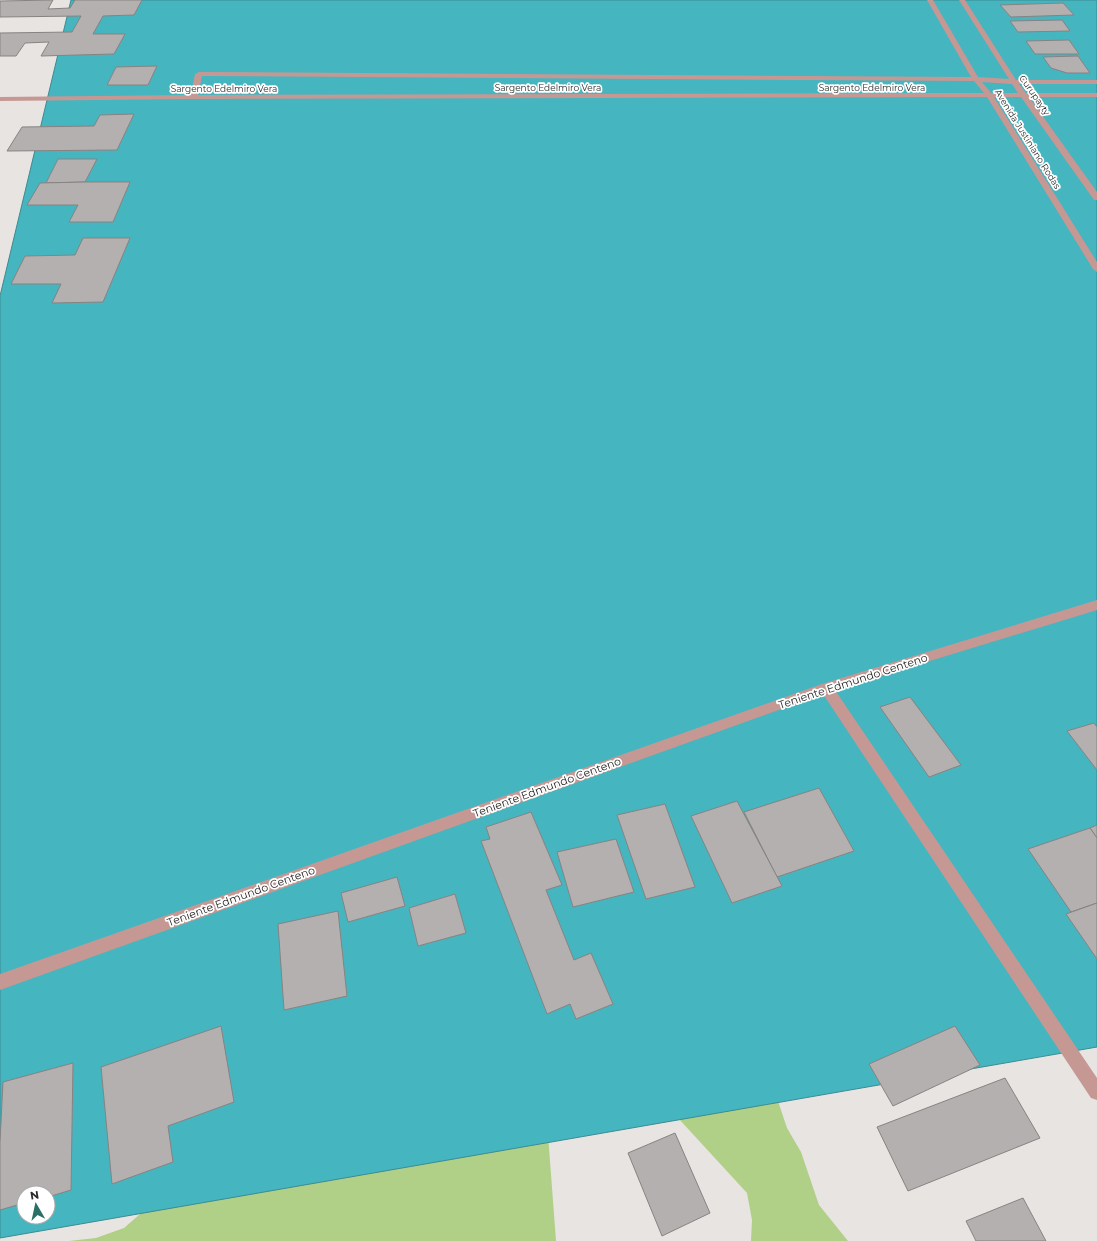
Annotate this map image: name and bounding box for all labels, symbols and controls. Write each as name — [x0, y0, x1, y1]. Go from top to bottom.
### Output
street label: Curupayty — [1017, 73, 1053, 117]
street label: Sargento Edelmiro Vera — [495, 82, 601, 93]
street label: Sargento Edelmiro Vera — [819, 82, 925, 93]
street label: Sargento Edelmiro Vera — [171, 83, 277, 94]
street label: Avenida Justiniano Rodas — [993, 87, 1064, 191]
street label: Teniente Edmundo Centeno — [777, 650, 929, 712]
street label: Teniente Edmundo Centeno — [471, 754, 623, 820]
street label: Teniente Edmundo Centeno — [165, 863, 317, 929]
north arrow — [16, 1185, 56, 1225]
text: N — [29, 1188, 40, 1203]

